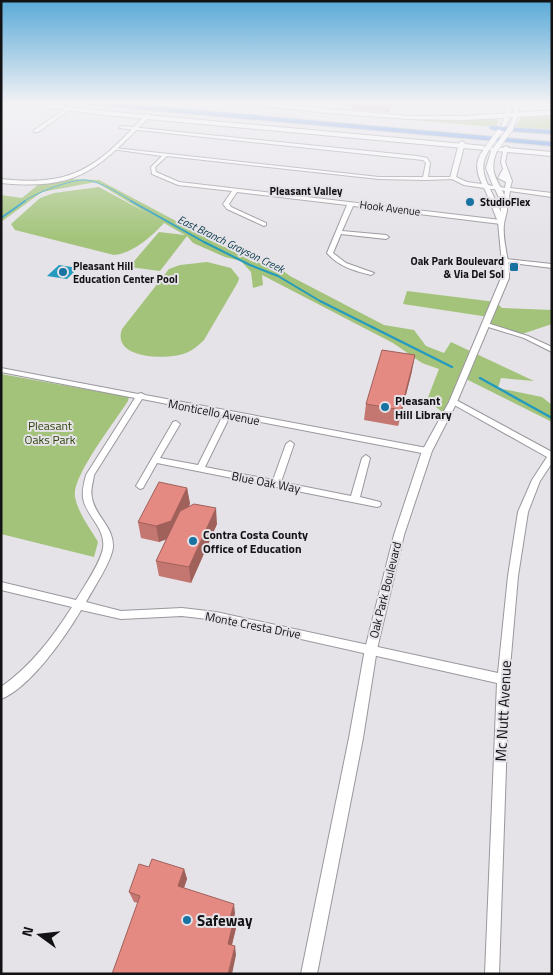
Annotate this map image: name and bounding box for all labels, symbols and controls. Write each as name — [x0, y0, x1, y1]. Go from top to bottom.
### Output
district label: Pleasant Valley — [270, 183, 343, 199]
place label: StudioFlex — [480, 194, 531, 210]
street label: Hook Avenue — [359, 196, 422, 220]
marker: StudioFlex — [464, 196, 476, 208]
water label: East Branch Grayson Creek — [175, 211, 288, 277]
place label: Oak Park Boulevard & Via Del Sol — [411, 253, 504, 282]
place label: Pleasant Hill Education Center Pool — [73, 258, 178, 287]
marker: Oak Park Boulevard & Via Del Sol — [508, 261, 520, 273]
marker: Pleasant Hill Education Center Pool — [57, 266, 69, 278]
place label: Pleasant Hill Library — [395, 391, 452, 424]
street label: Monticello Avenue — [167, 394, 261, 430]
marker: Pleasant Hill Library — [379, 401, 391, 413]
park label: Pleasant Oaks Park — [25, 416, 76, 449]
street label: Blue Oak Way — [230, 466, 302, 498]
place label: Contra Costa County Office of Education — [203, 525, 308, 558]
marker: Contra Costa County Office of Education — [187, 535, 199, 547]
street label: Oak Park Boulevard — [364, 540, 406, 640]
street label: Monte Cresta Drive — [204, 606, 302, 644]
street label: Mc Nutt Avenue — [489, 660, 517, 762]
place label: Safeway — [197, 909, 253, 932]
north arrow — [15, 910, 65, 960]
marker: Safeway — [181, 914, 193, 926]
text: N — [16, 924, 38, 939]

